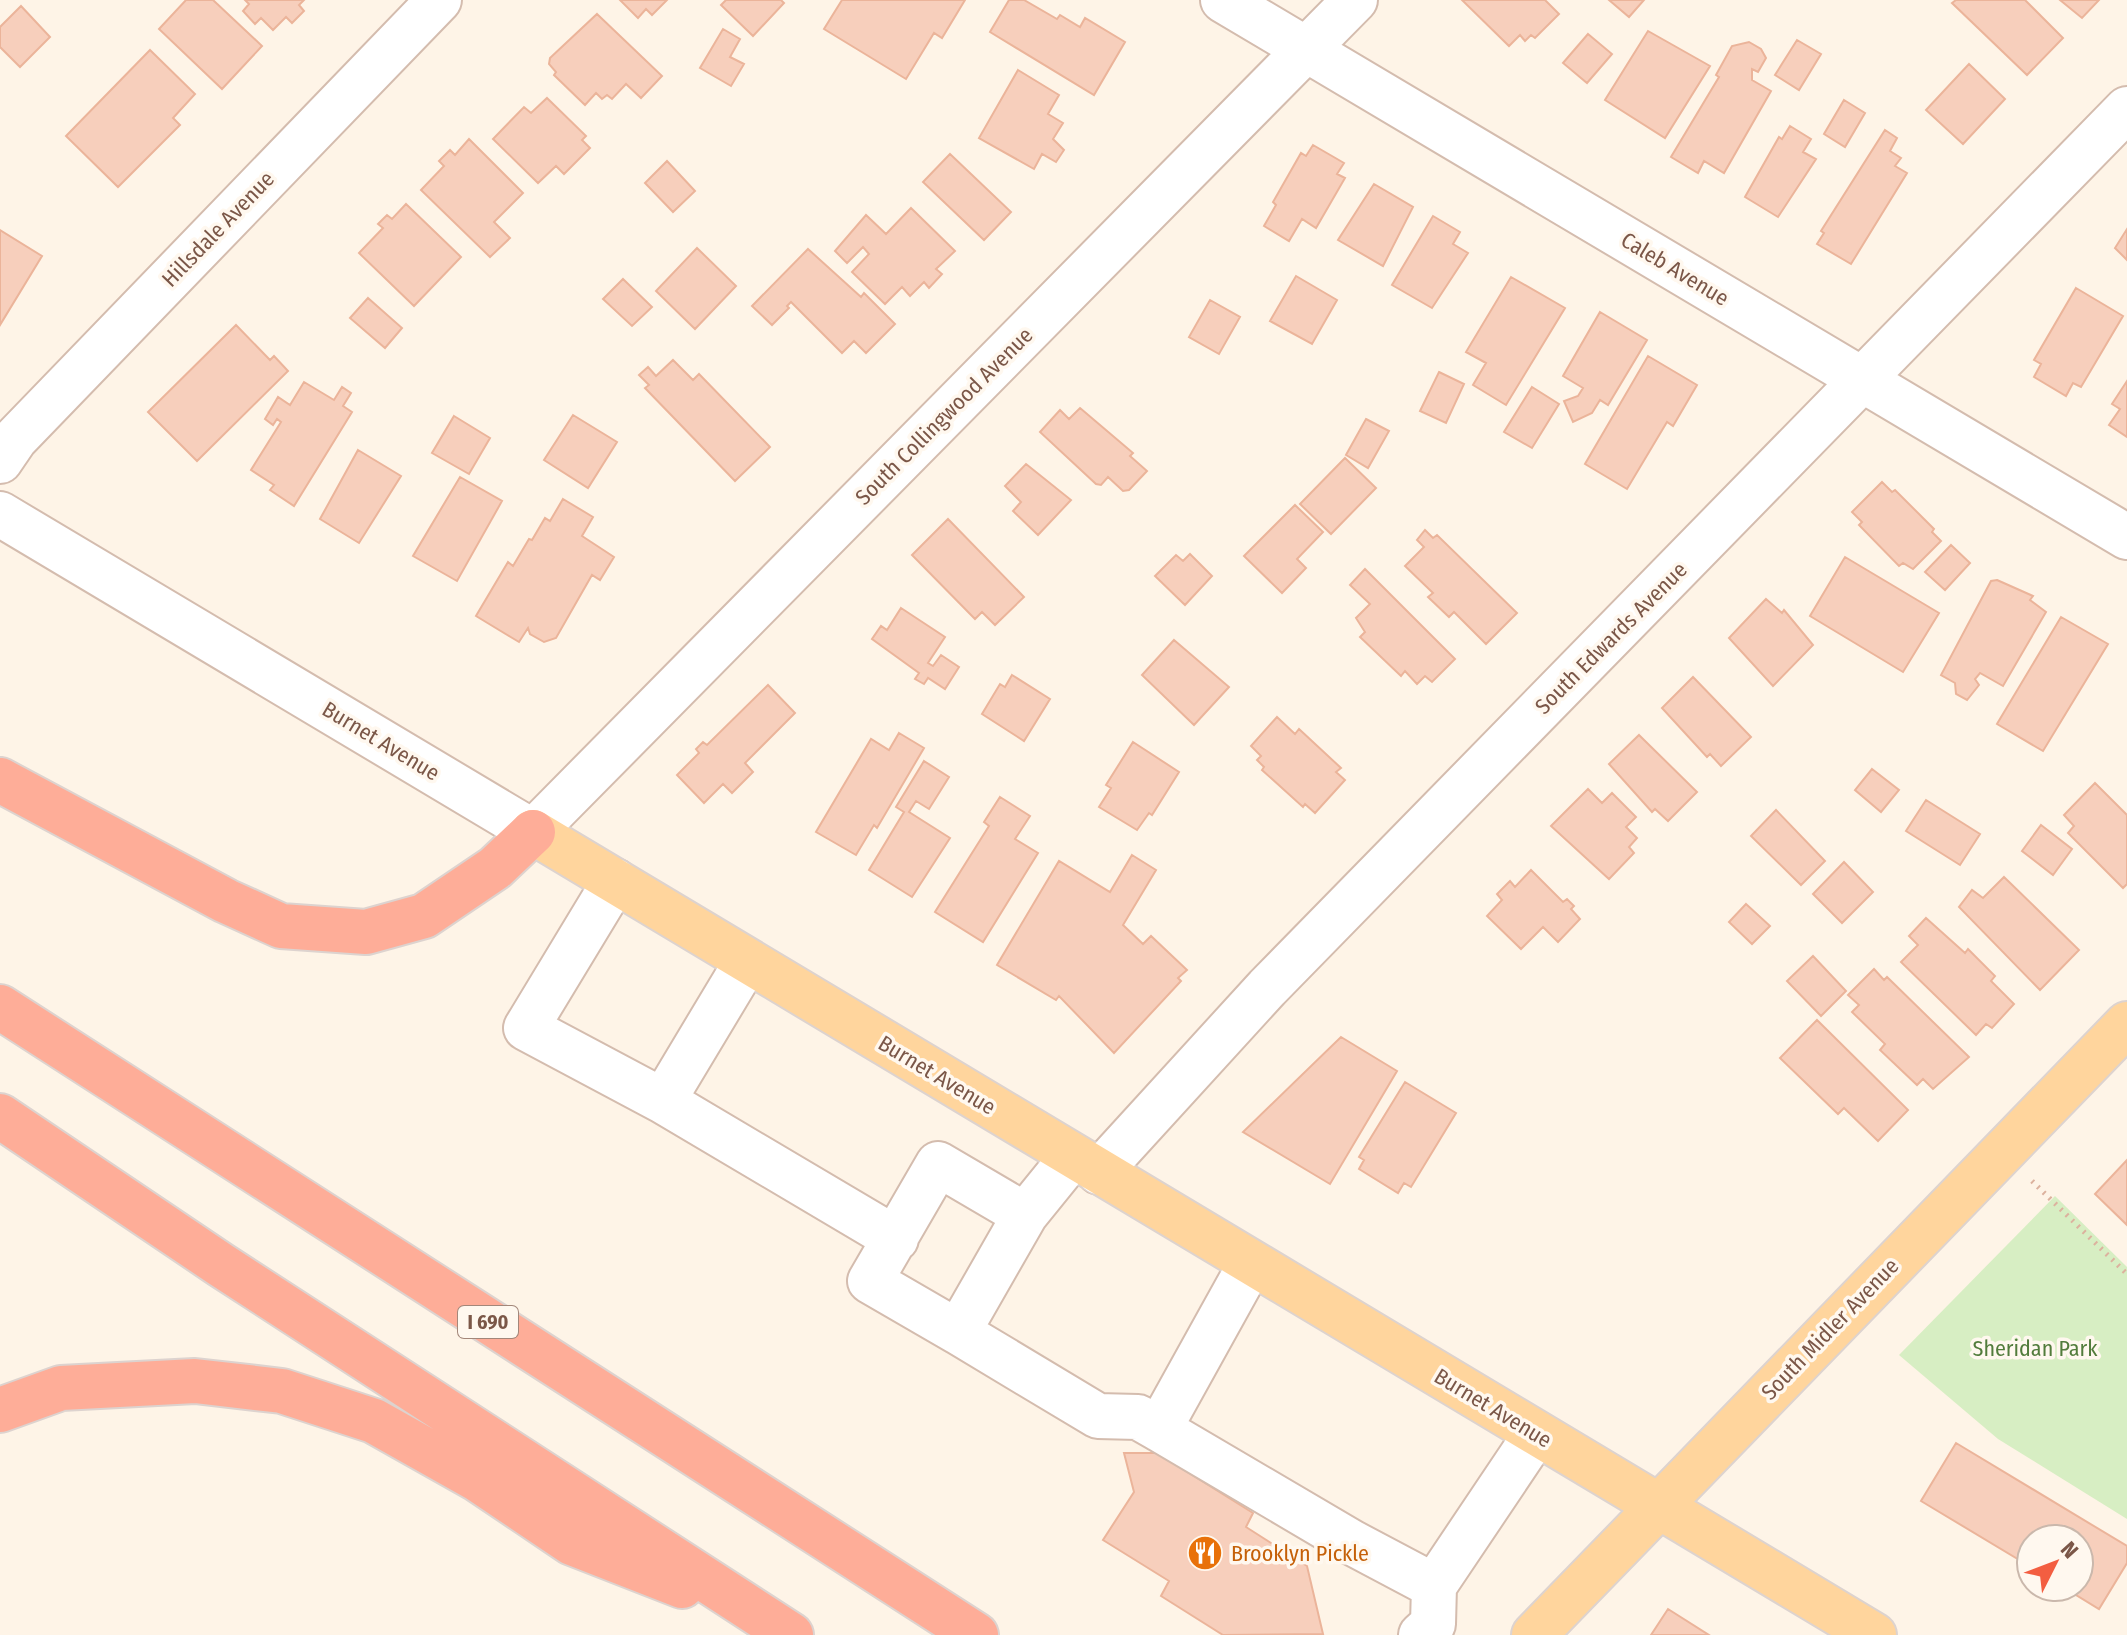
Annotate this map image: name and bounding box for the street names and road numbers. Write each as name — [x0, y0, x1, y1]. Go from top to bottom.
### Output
street label: Hillsdale Avenue — [156, 166, 280, 292]
street label: Caleb Avenue — [1616, 226, 1734, 312]
street label: South Collingwood Avenue — [850, 322, 1038, 510]
street label: South Edwards Avenue — [1529, 556, 1693, 720]
street label: Burnet Avenue — [317, 695, 445, 787]
street label: Burnet Avenue — [873, 1029, 1001, 1121]
street label: South Midler Avenue — [1756, 1253, 1904, 1405]
road number: I 690 — [458, 1306, 518, 1338]
street label: Burnet Avenue — [1429, 1362, 1557, 1454]

